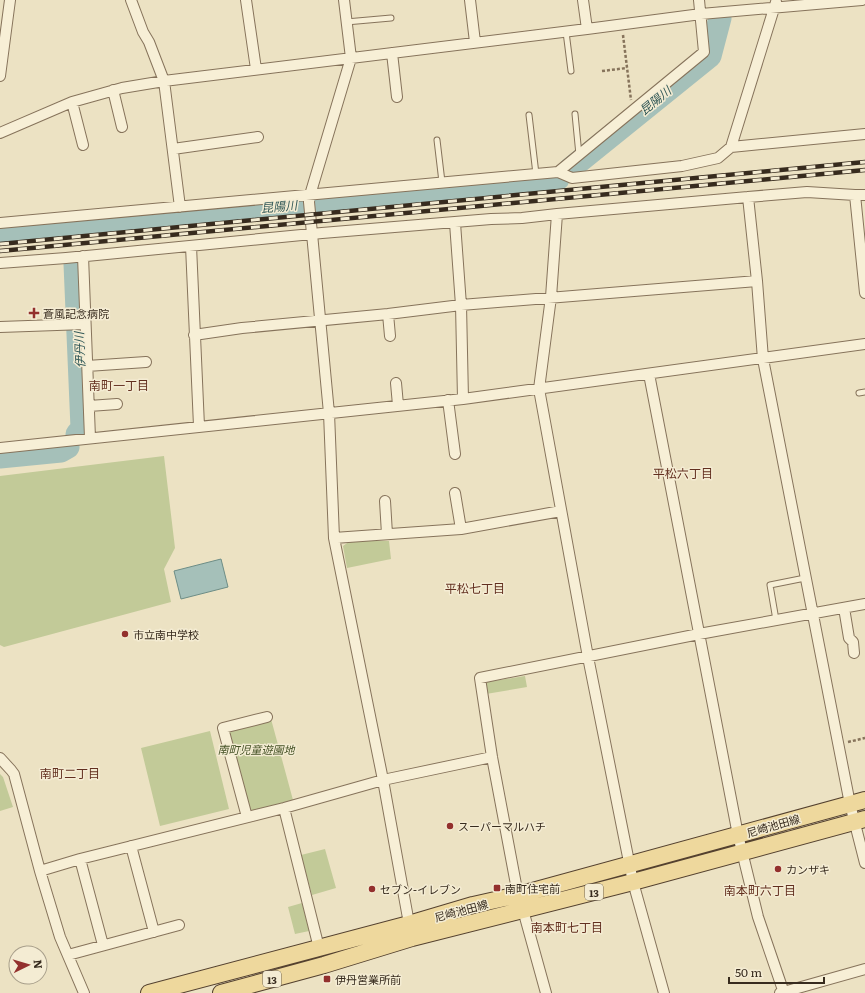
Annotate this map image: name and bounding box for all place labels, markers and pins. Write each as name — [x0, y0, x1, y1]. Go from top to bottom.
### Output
place label: 蒼風記念病院 — [43, 305, 109, 321]
marker: 蒼風記念病院 — [28, 307, 40, 319]
place label: 市立南中学校 — [133, 626, 199, 642]
marker: 市立南中学校 — [120, 629, 130, 639]
place label: スーパーマルハチ — [458, 818, 546, 834]
marker: スーパーマルハチ — [445, 821, 455, 831]
place label: カンザキ — [786, 861, 830, 877]
marker: カンザキ — [773, 864, 783, 874]
place label: 南町住宅前 — [505, 880, 560, 896]
place label: セブン-イレブン — [380, 881, 461, 897]
marker: 南町住宅前 — [492, 883, 502, 893]
marker: セブン-イレブン — [367, 884, 377, 894]
place label: 伊丹営業所前 — [335, 971, 401, 987]
marker: 伊丹営業所前 — [322, 974, 332, 984]

